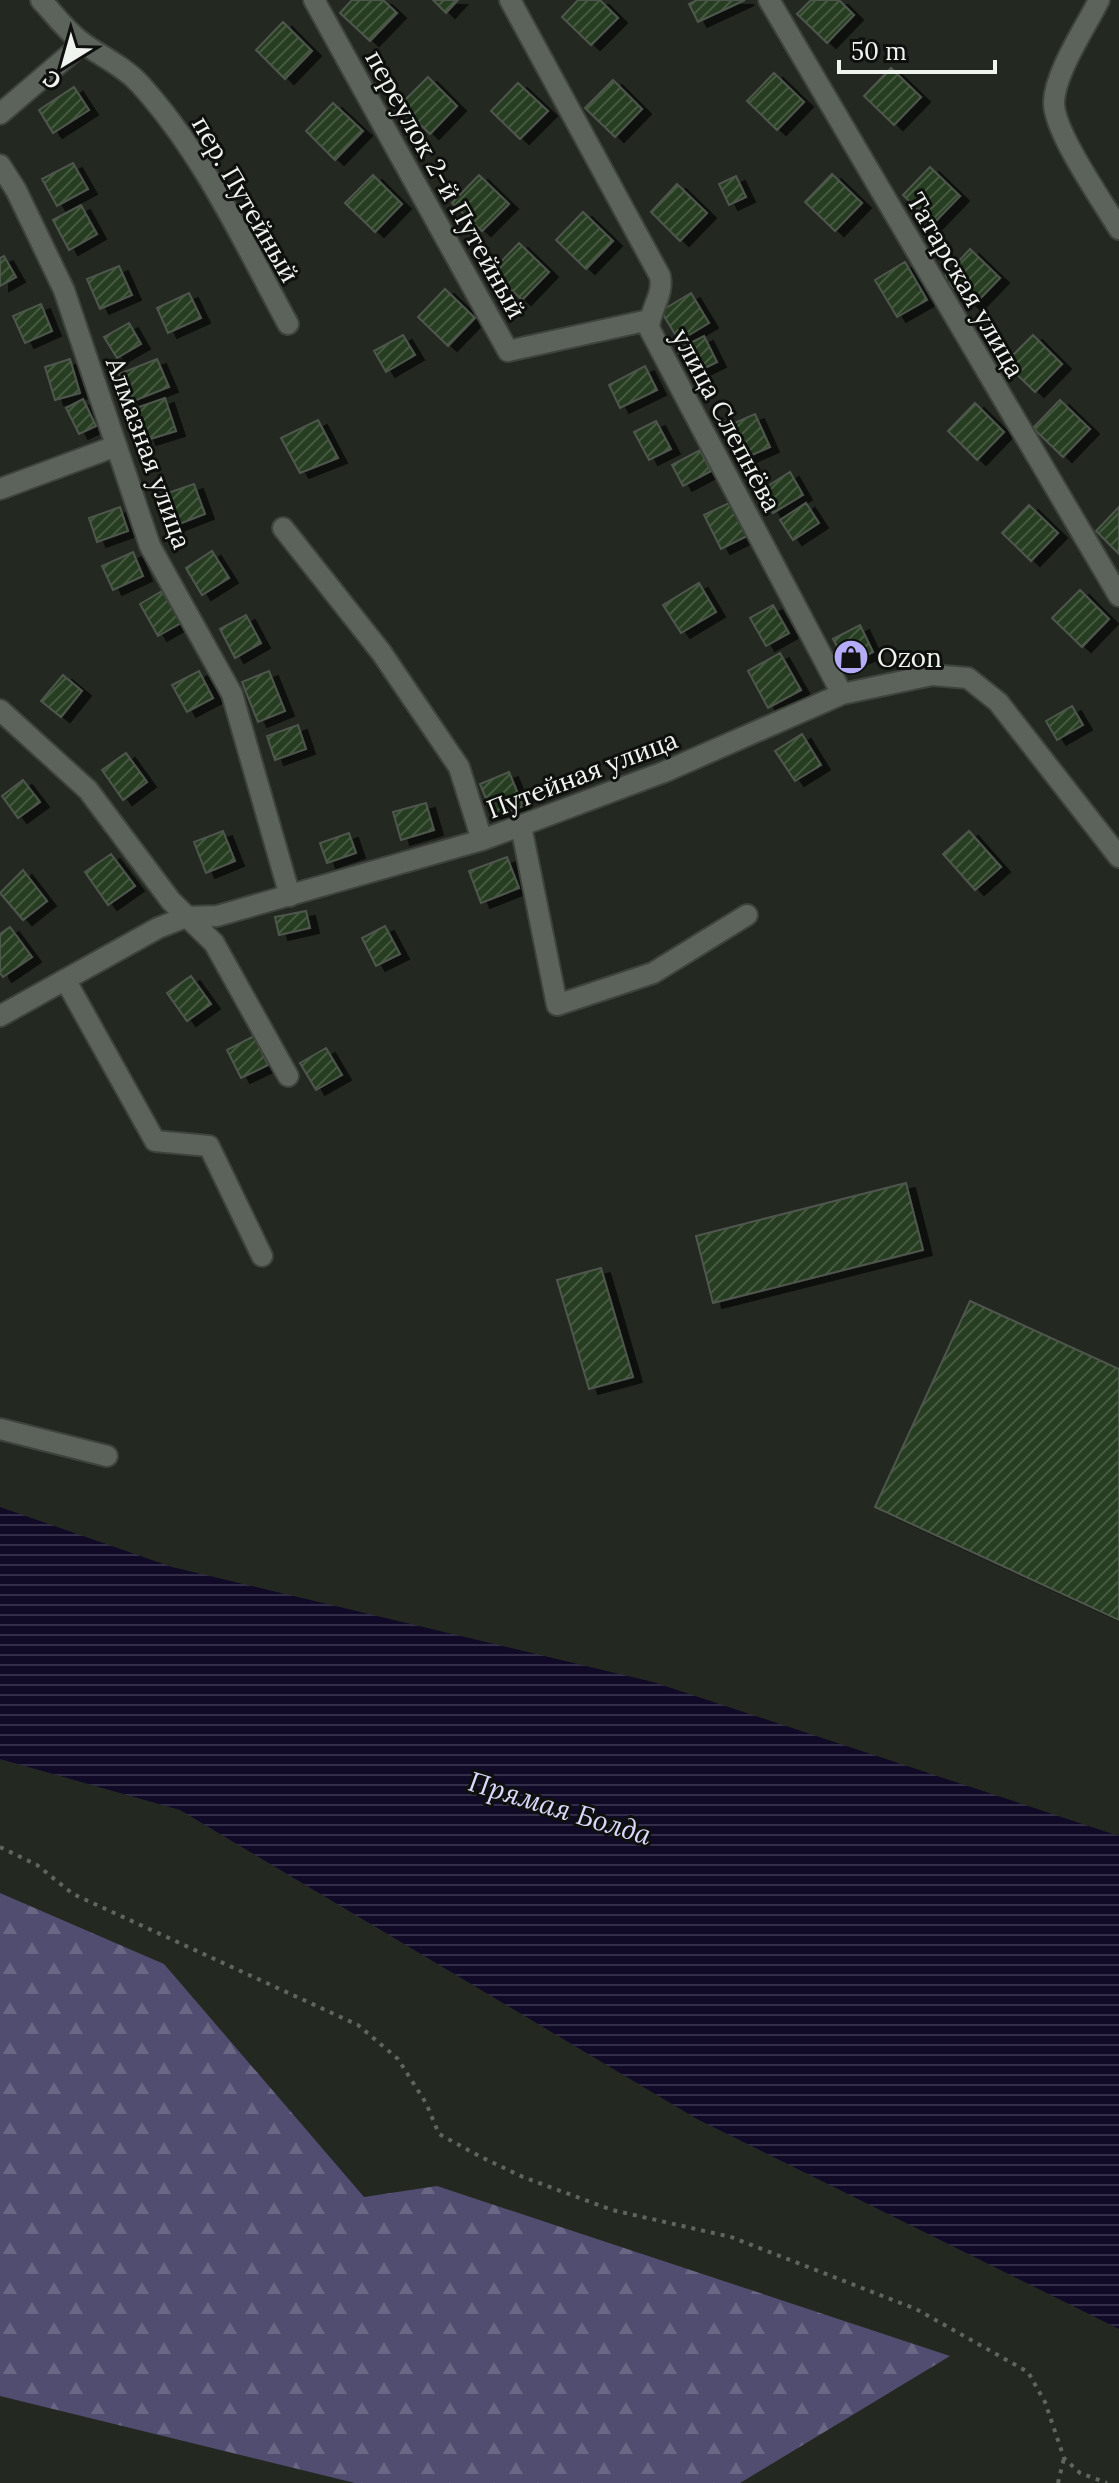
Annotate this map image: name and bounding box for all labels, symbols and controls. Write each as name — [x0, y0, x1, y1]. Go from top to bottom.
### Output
north arrow — [24, 24, 104, 104]
scale bar — [839, 24, 995, 74]
text: 50 m — [851, 36, 907, 67]
street label: переулок 2-й Путейный — [358, 44, 534, 324]
text: С — [37, 64, 66, 96]
street label: пер. Путейный — [185, 110, 307, 288]
street label: Татарская улица — [900, 187, 1032, 383]
street label: улица Слепнёва — [665, 323, 789, 517]
street label: Алмазная улица — [99, 352, 199, 553]
shop icon: Ozon — [832, 638, 870, 676]
place label: Ozon — [877, 641, 942, 674]
street label: Путейная улица — [482, 722, 682, 826]
water label: Прямая Болда — [464, 1763, 657, 1853]

